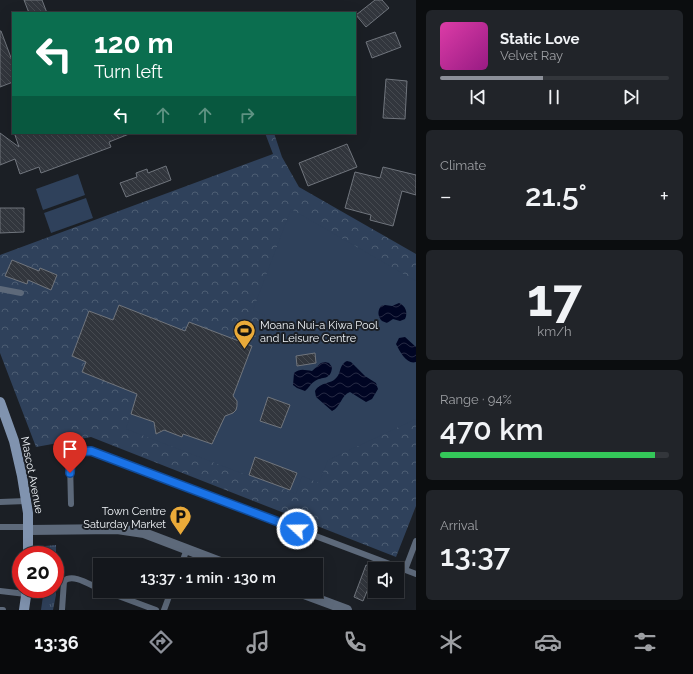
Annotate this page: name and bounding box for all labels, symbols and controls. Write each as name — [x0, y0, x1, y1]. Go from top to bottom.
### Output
text: 120 m — [94, 27, 174, 60]
icon: left — [28, 28, 80, 80]
text: Static Love — [500, 30, 579, 48]
text: Velvet Ray — [500, 48, 563, 63]
text: Turn left — [94, 61, 163, 82]
icon: previous — [467, 86, 489, 108]
icon: pause — [543, 86, 565, 108]
icon: next — [620, 86, 642, 108]
icon: left — [110, 104, 132, 126]
icon: ahead — [152, 104, 174, 126]
icon: ahead — [194, 104, 216, 126]
icon: right — [236, 104, 258, 126]
text: Climate — [440, 158, 486, 173]
text: 21.5° — [525, 178, 587, 213]
text: − — [440, 183, 452, 209]
text: + — [660, 183, 669, 209]
text: 17 — [527, 267, 582, 328]
sports icon: Moana Nui-a Kiwa Pool and Leisure Centre — [232, 318, 258, 351]
place label: Moana Nui-a Kiwa Pool and Leisure Centre — [260, 319, 378, 345]
text: km/h — [537, 324, 572, 339]
text: Range · 94% — [440, 392, 512, 407]
text: 470 km — [440, 412, 543, 447]
pin — [53, 432, 87, 473]
street label: Mascot Avenue — [18, 435, 46, 515]
icon: arrive — [59, 438, 81, 460]
parking icon: Town Centre Saturday Market — [168, 504, 194, 537]
place label: Town Centre Saturday Market — [83, 505, 167, 531]
position arrow — [276, 508, 318, 550]
text: Arrival — [440, 518, 478, 533]
text: 13:37 — [440, 538, 510, 573]
speed limit sign: 20 — [12, 546, 64, 598]
map controls — [368, 562, 404, 598]
button: sound — [368, 562, 404, 598]
text: 13:37 · 1 min · 130 m — [140, 569, 276, 587]
icon: directions — [147, 628, 175, 656]
icon: music — [244, 628, 272, 656]
icon: phone — [341, 628, 369, 656]
icon: climate — [437, 628, 465, 656]
icon: car — [534, 628, 562, 656]
icon: filters — [631, 628, 659, 656]
text: 13:36 — [34, 632, 79, 653]

